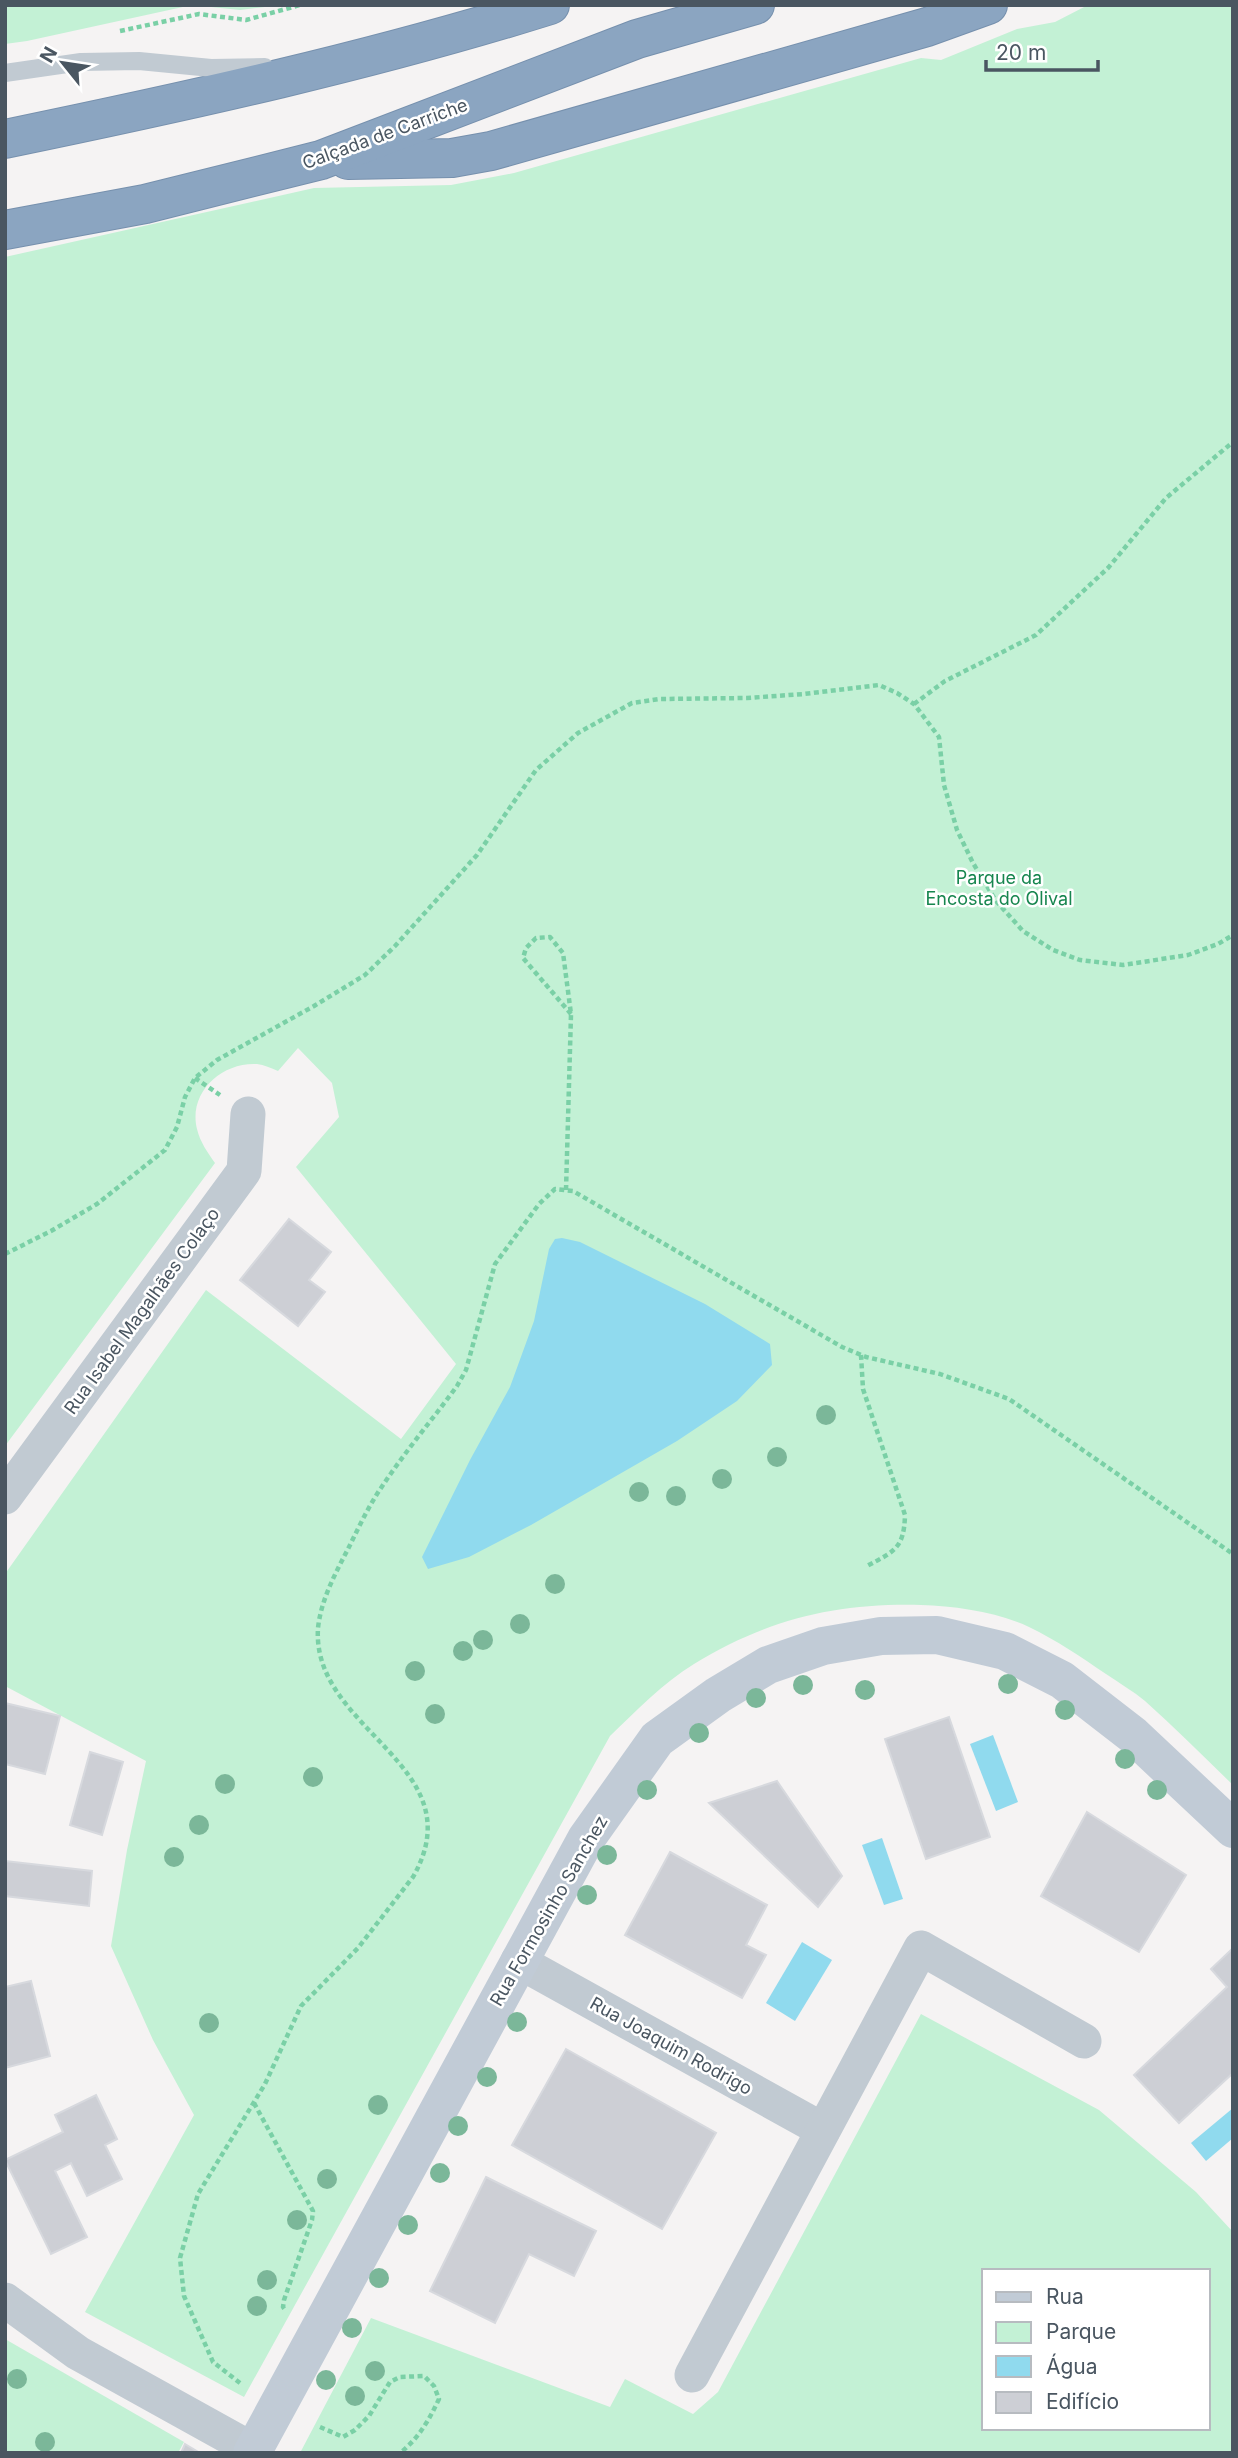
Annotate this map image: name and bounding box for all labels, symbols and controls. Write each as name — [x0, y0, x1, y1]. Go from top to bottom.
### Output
north arrow — [28, 28, 98, 98]
scale bar — [986, 28, 1098, 72]
text: 20 m — [996, 40, 1046, 65]
text: N — [35, 43, 62, 67]
street label: Calçada de Carriche — [299, 94, 470, 173]
park label: Parque da Encosta do Olival — [925, 867, 1073, 909]
street label: Rua Isabel Magalhães Colaço — [60, 1203, 224, 1418]
street label: Rua Formosinho Sanchez — [485, 1812, 612, 2010]
street label: Rua Joaquim Rodrigo — [587, 1992, 756, 2099]
legend — [982, 2269, 1210, 2430]
text: Rua — [1046, 2284, 1084, 2309]
text: Parque — [1046, 2319, 1116, 2344]
text: Água — [1046, 2353, 1098, 2379]
text: Edifício — [1046, 2389, 1119, 2414]

